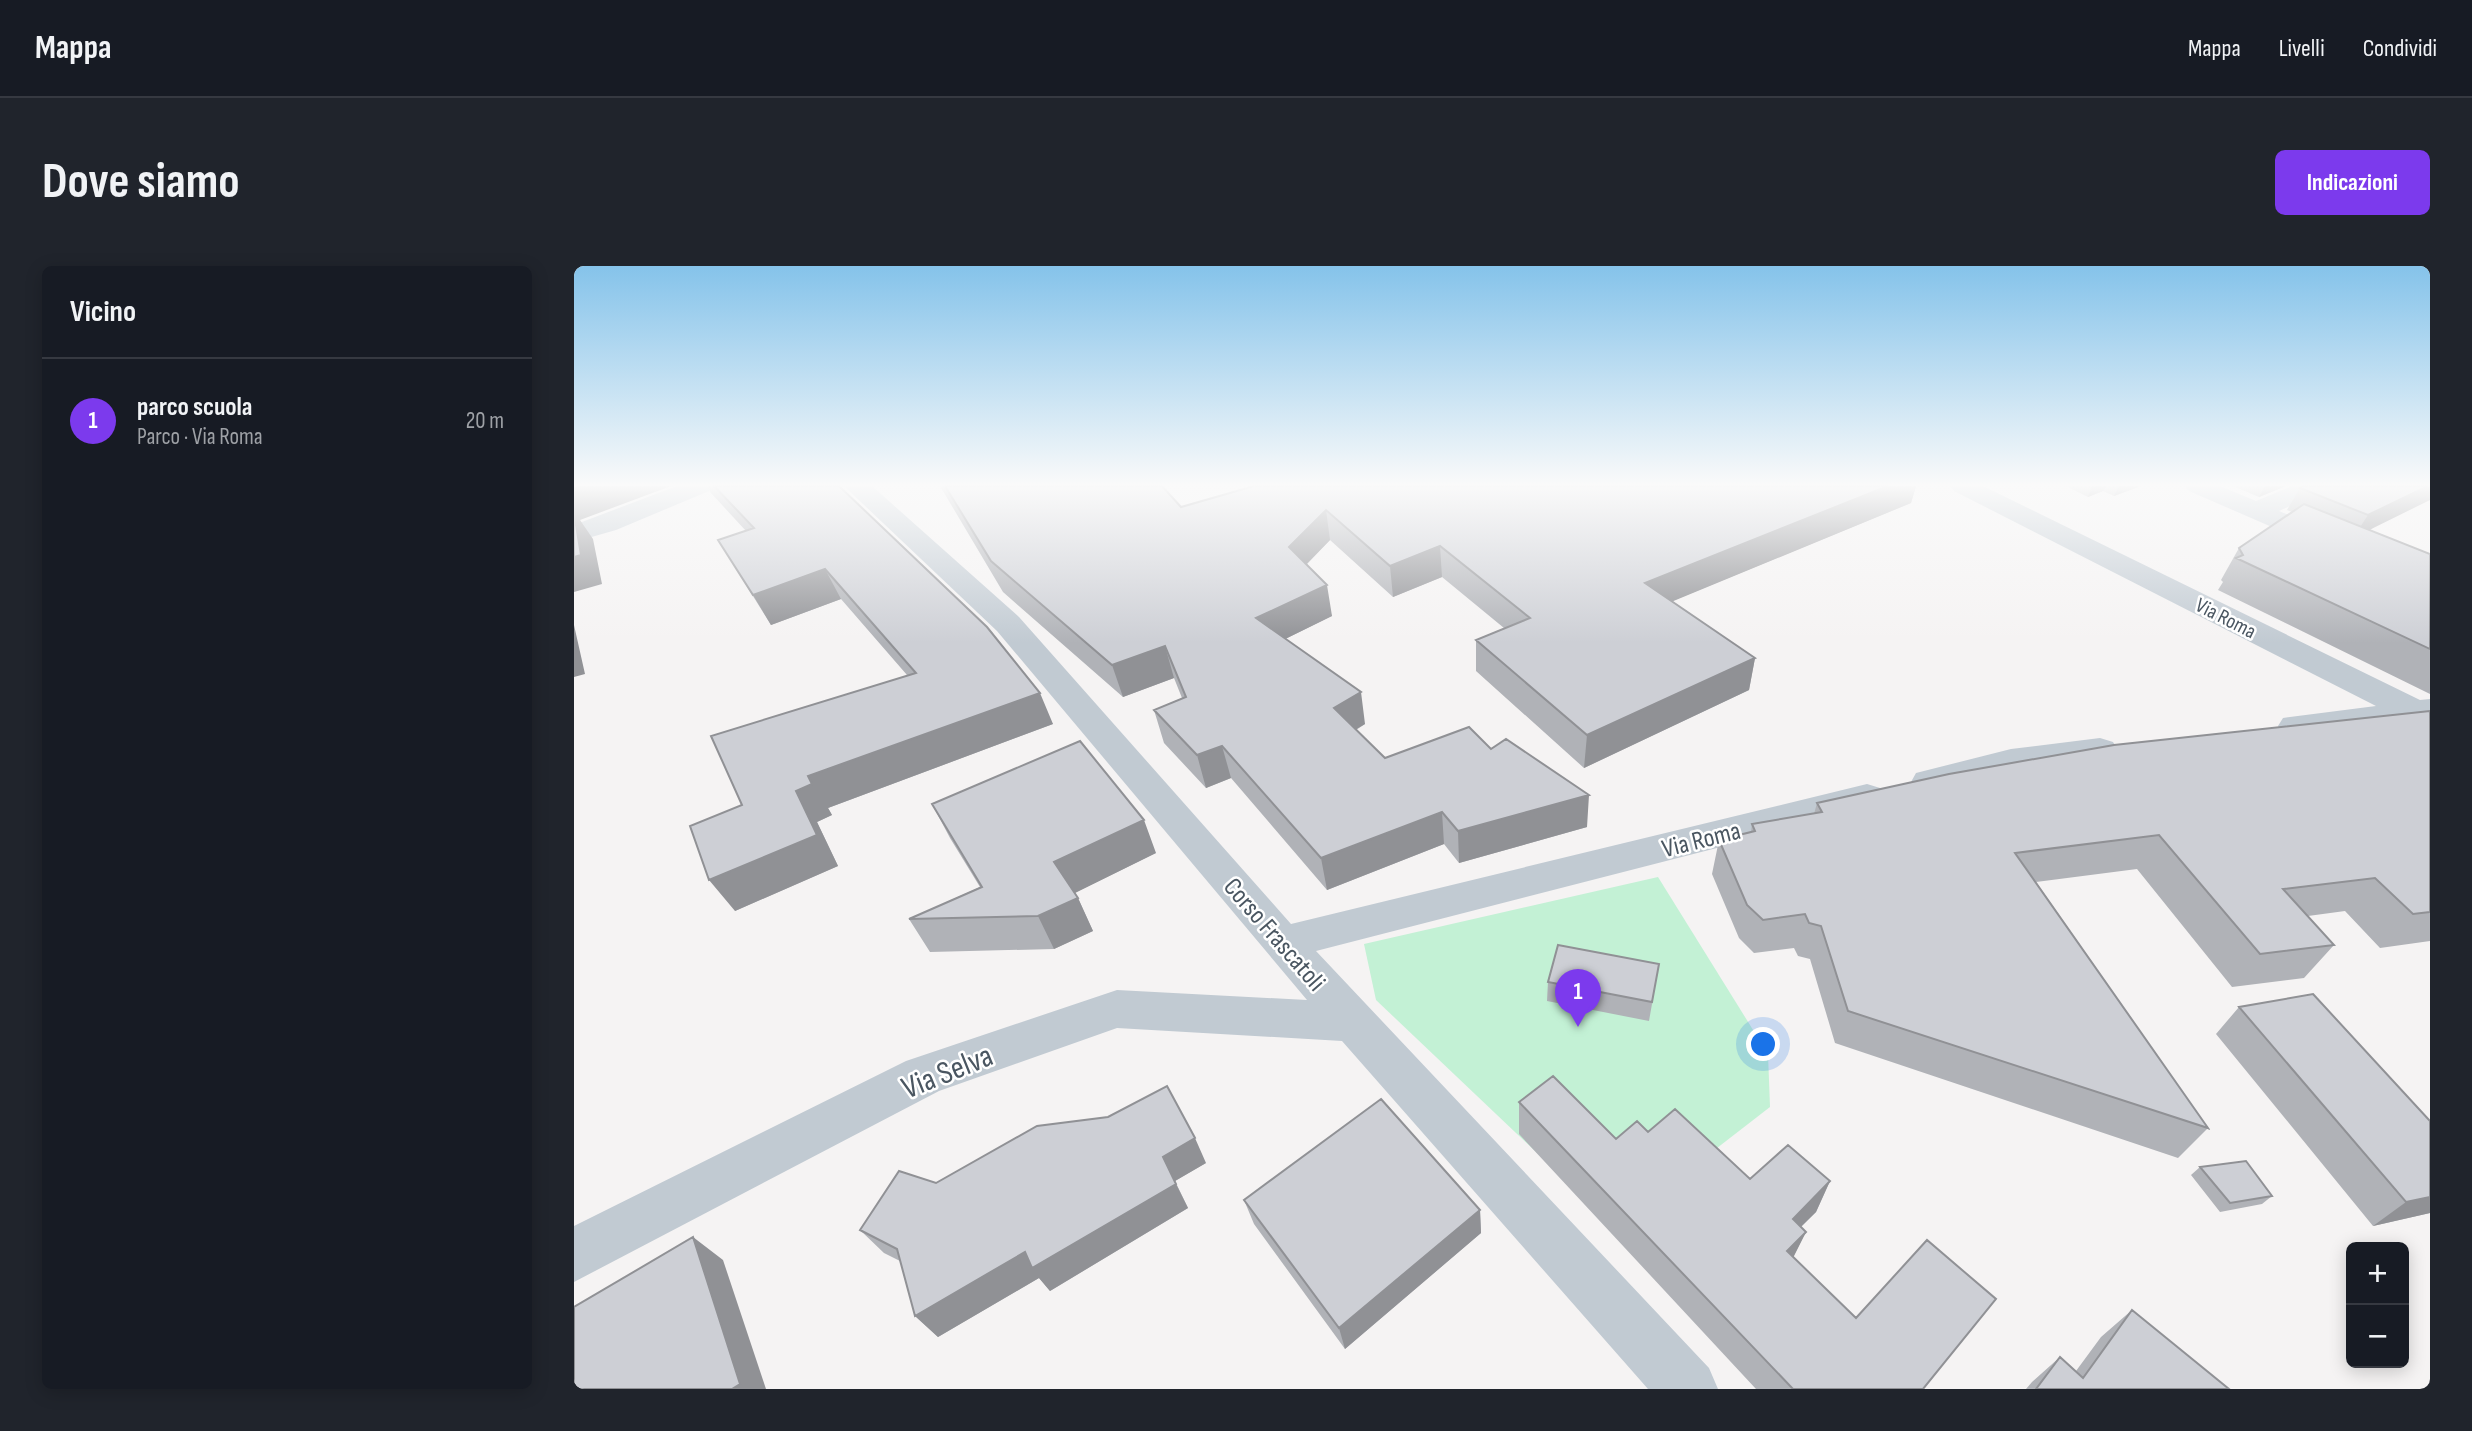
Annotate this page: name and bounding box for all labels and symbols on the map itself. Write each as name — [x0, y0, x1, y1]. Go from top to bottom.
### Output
street label: Via Roma — [2191, 593, 2260, 644]
street label: Via Roma — [1659, 816, 1744, 865]
street label: Corso Frascatoli — [1216, 872, 1331, 998]
pin: 1 — [1555, 969, 1601, 1027]
your location — [1746, 1027, 1780, 1061]
street label: Via Selva — [896, 1037, 999, 1108]

